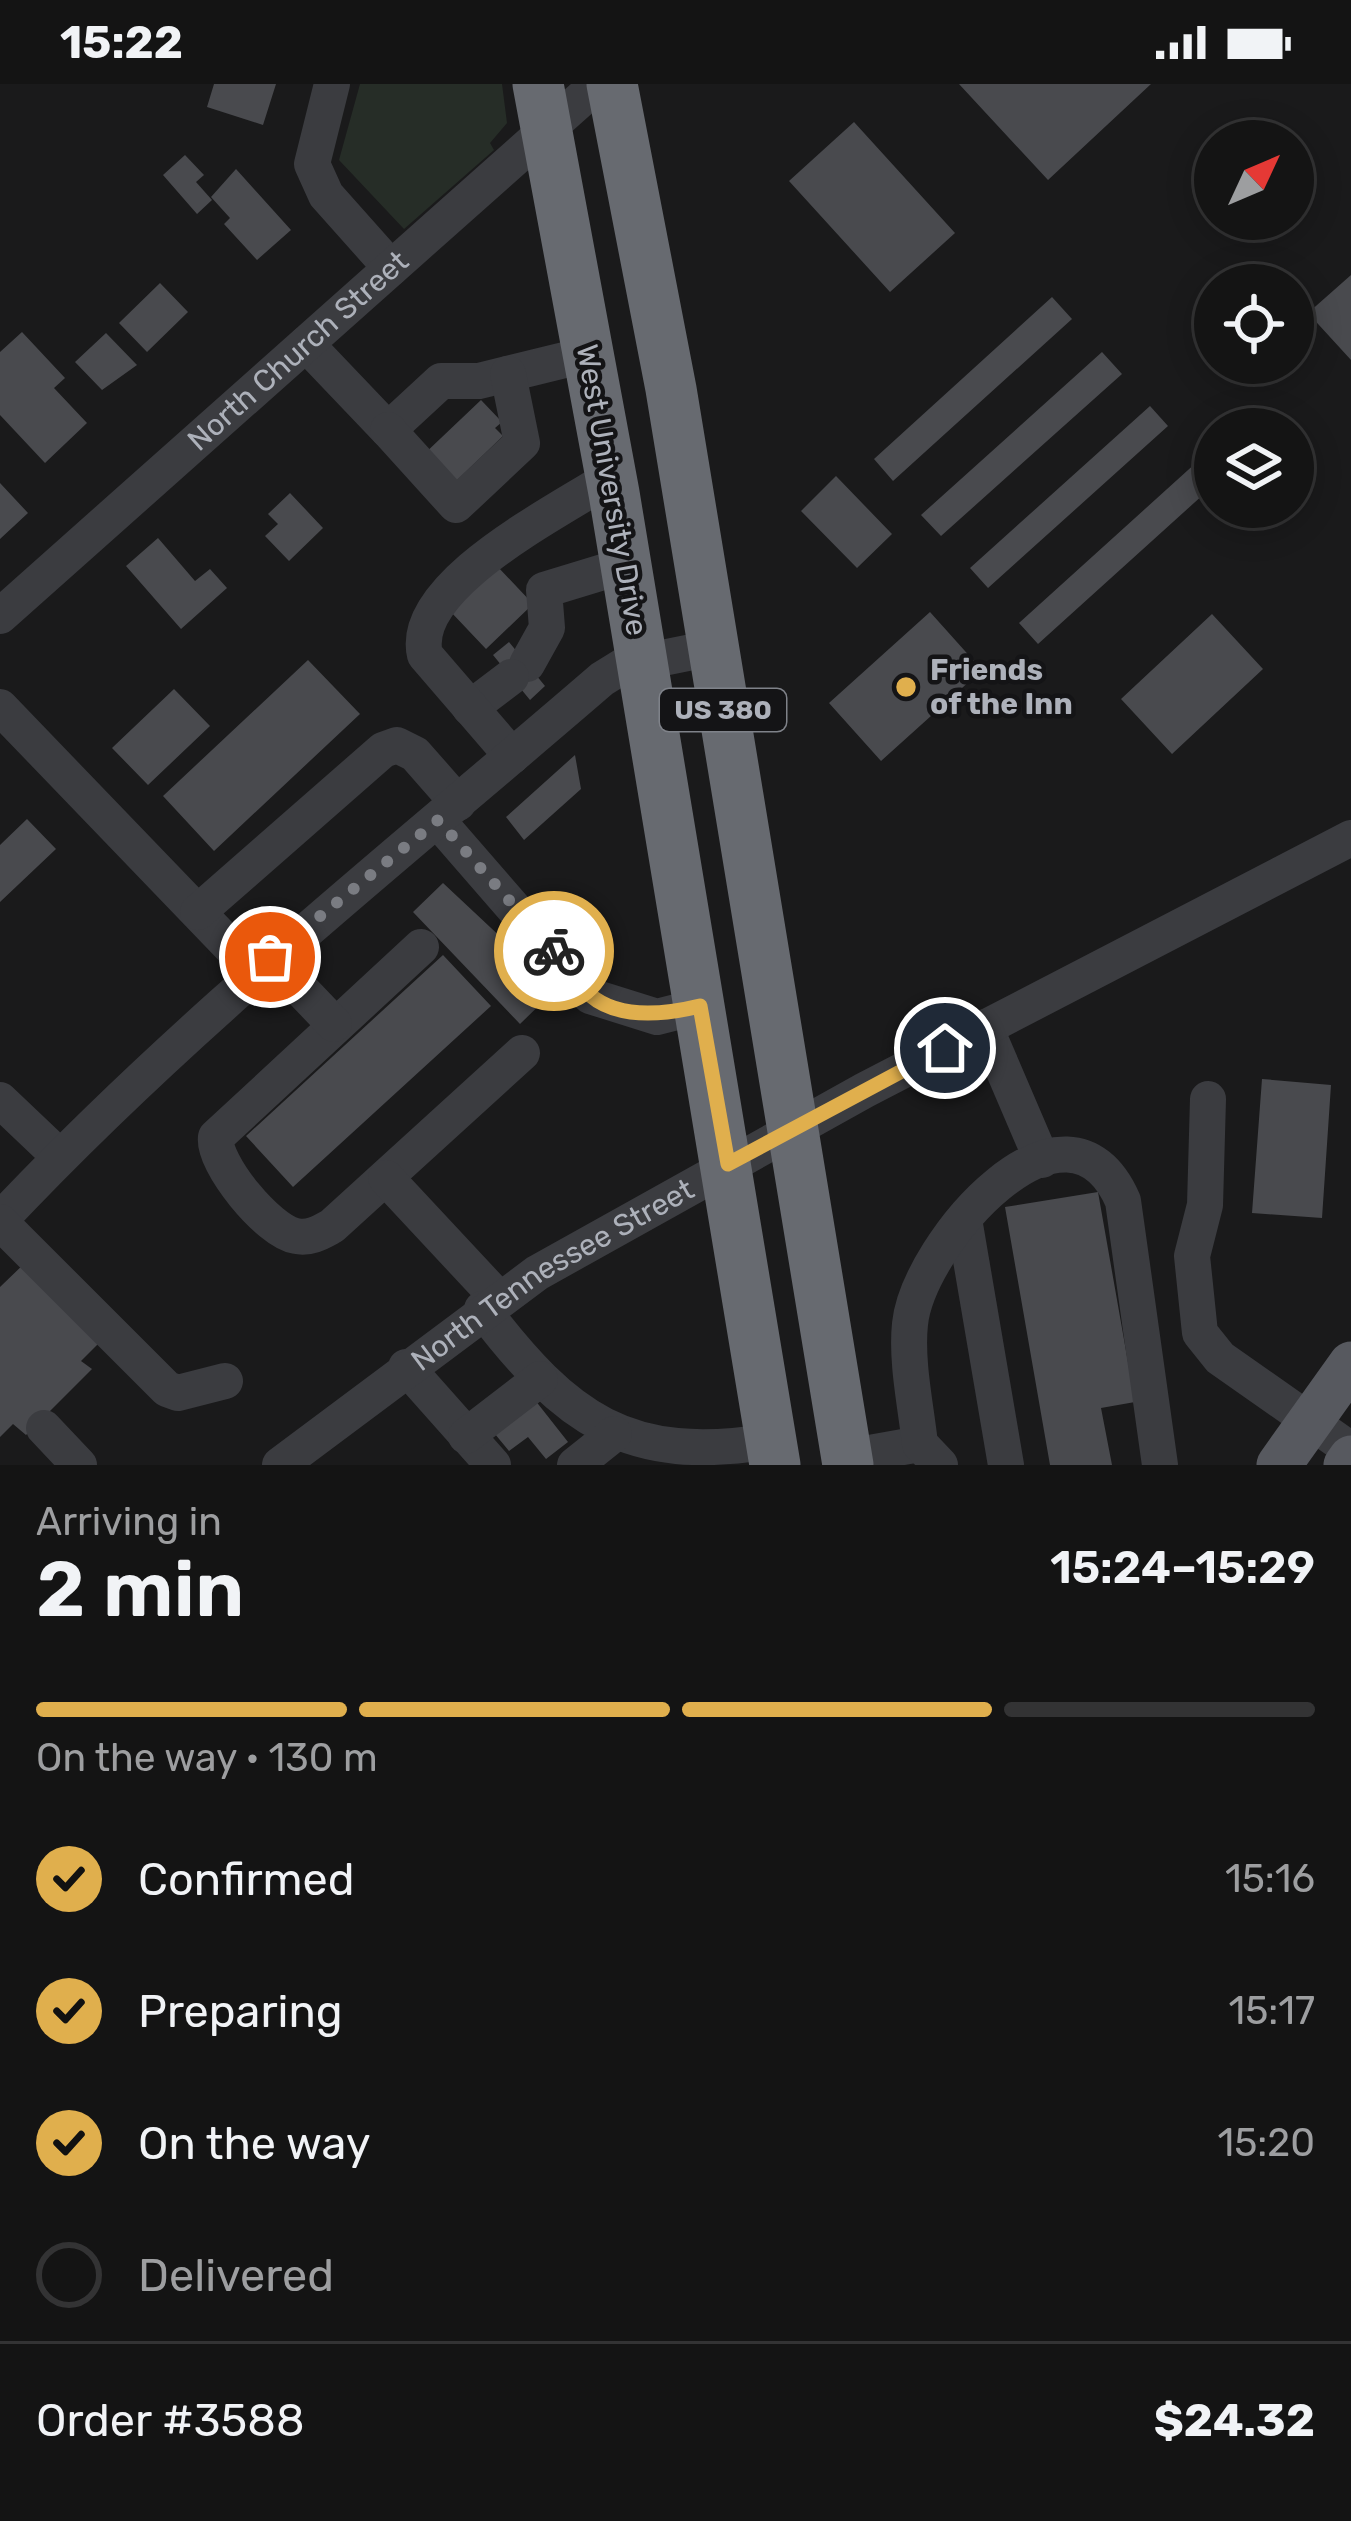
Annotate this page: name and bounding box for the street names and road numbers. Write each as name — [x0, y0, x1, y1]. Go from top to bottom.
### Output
street label: North Church Street — [180, 243, 416, 458]
street label: West University Drive — [569, 342, 655, 638]
road number: US 380 — [660, 689, 786, 731]
street label: North Tennessee Street — [404, 1171, 700, 1379]

